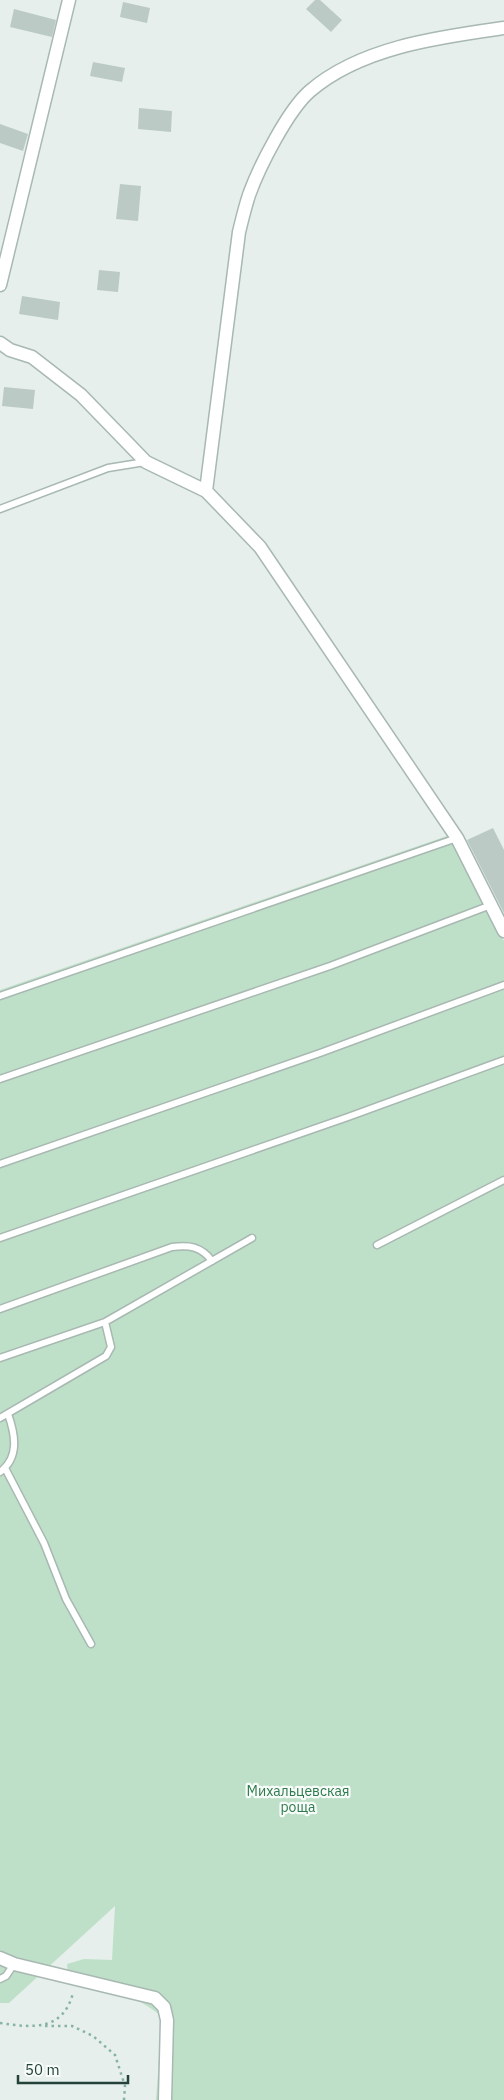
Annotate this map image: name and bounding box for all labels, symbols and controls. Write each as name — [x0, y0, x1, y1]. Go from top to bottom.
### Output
park label: Михальцевская роща — [247, 1782, 349, 1816]
scale bar — [18, 2052, 128, 2084]
text: 50 m — [25, 2060, 60, 2079]

